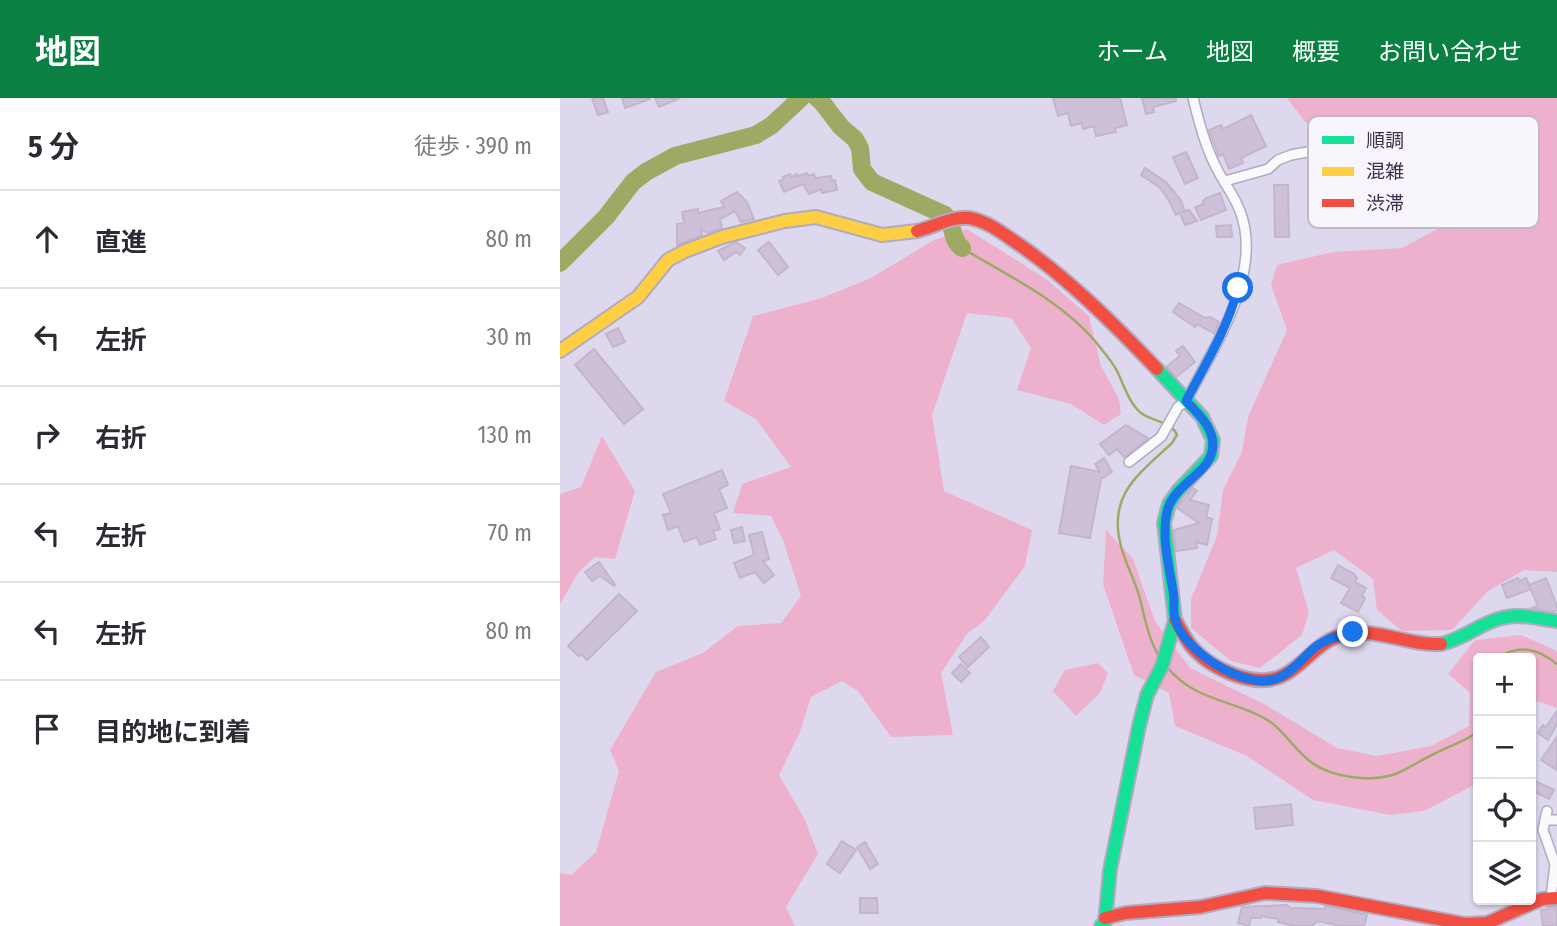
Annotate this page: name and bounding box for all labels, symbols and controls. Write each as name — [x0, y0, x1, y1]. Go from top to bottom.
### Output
text: 地図 — [35, 32, 101, 72]
text: ホーム — [1097, 38, 1168, 66]
text: 地図 — [1206, 38, 1254, 66]
text: 概要 — [1292, 38, 1340, 66]
text: お問い合わせ — [1378, 38, 1522, 66]
legend — [1308, 116, 1539, 228]
text: 5 分 — [28, 129, 79, 165]
text: 順調 — [1366, 129, 1404, 152]
text: 徒歩 · 390 m — [414, 132, 532, 160]
text: 混雑 — [1366, 160, 1404, 183]
text: 渋滞 — [1366, 192, 1404, 215]
icon: ahead — [28, 220, 66, 258]
text: 80 m — [485, 225, 532, 253]
text: 直進 — [95, 227, 147, 258]
route start — [1222, 272, 1253, 303]
icon: left — [28, 318, 66, 356]
text: 30 m — [487, 323, 532, 351]
text: 左折 — [95, 325, 147, 356]
icon: right — [28, 416, 66, 454]
text: 130 m — [478, 421, 532, 449]
text: 右折 — [95, 423, 147, 454]
icon: left — [28, 514, 66, 552]
text: 70 m — [488, 519, 532, 547]
text: 左折 — [95, 521, 147, 552]
icon: left — [28, 612, 66, 650]
route end — [1337, 616, 1368, 647]
text: 80 m — [485, 617, 532, 645]
text: 左折 — [95, 619, 147, 650]
map controls — [1473, 653, 1536, 905]
button: + — [1473, 653, 1536, 716]
icon: arrive — [28, 710, 66, 748]
button: − — [1473, 716, 1536, 779]
text: 目的地に到着 — [95, 717, 251, 748]
button: locate — [1473, 779, 1536, 842]
button: layers — [1473, 842, 1536, 905]

